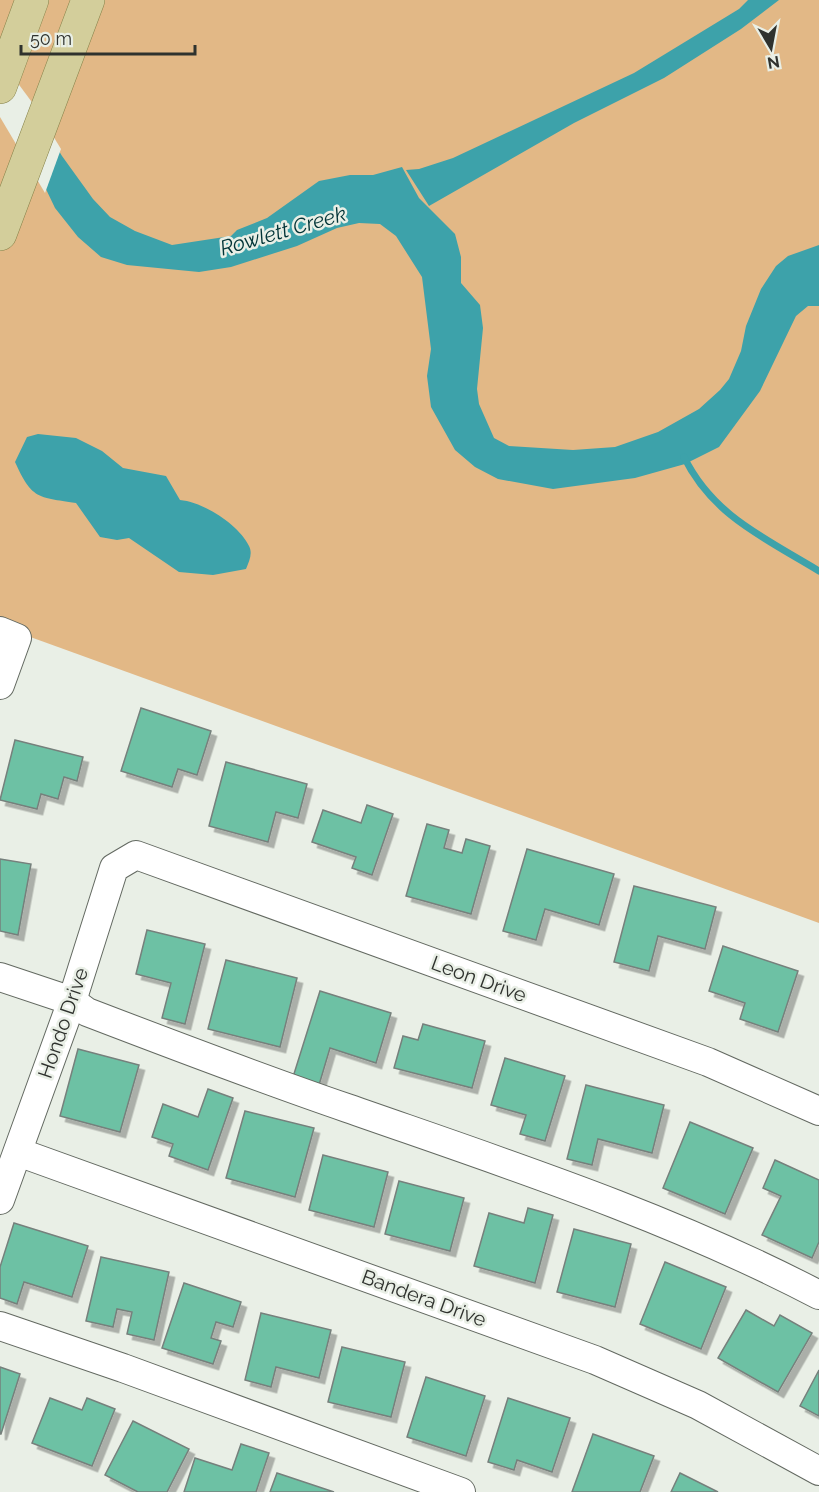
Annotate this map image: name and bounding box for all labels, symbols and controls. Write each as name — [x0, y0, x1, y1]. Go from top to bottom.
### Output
scale bar — [21, 18, 195, 56]
north arrow — [741, 18, 801, 78]
text: 50 m — [30, 28, 72, 49]
text: N — [766, 52, 781, 73]
water label: Rowlett Creek — [217, 201, 349, 260]
street label: Leon Drive — [428, 951, 530, 1007]
street label: Hondo Drive — [33, 964, 93, 1081]
street label: Bandera Drive — [358, 1264, 490, 1332]

